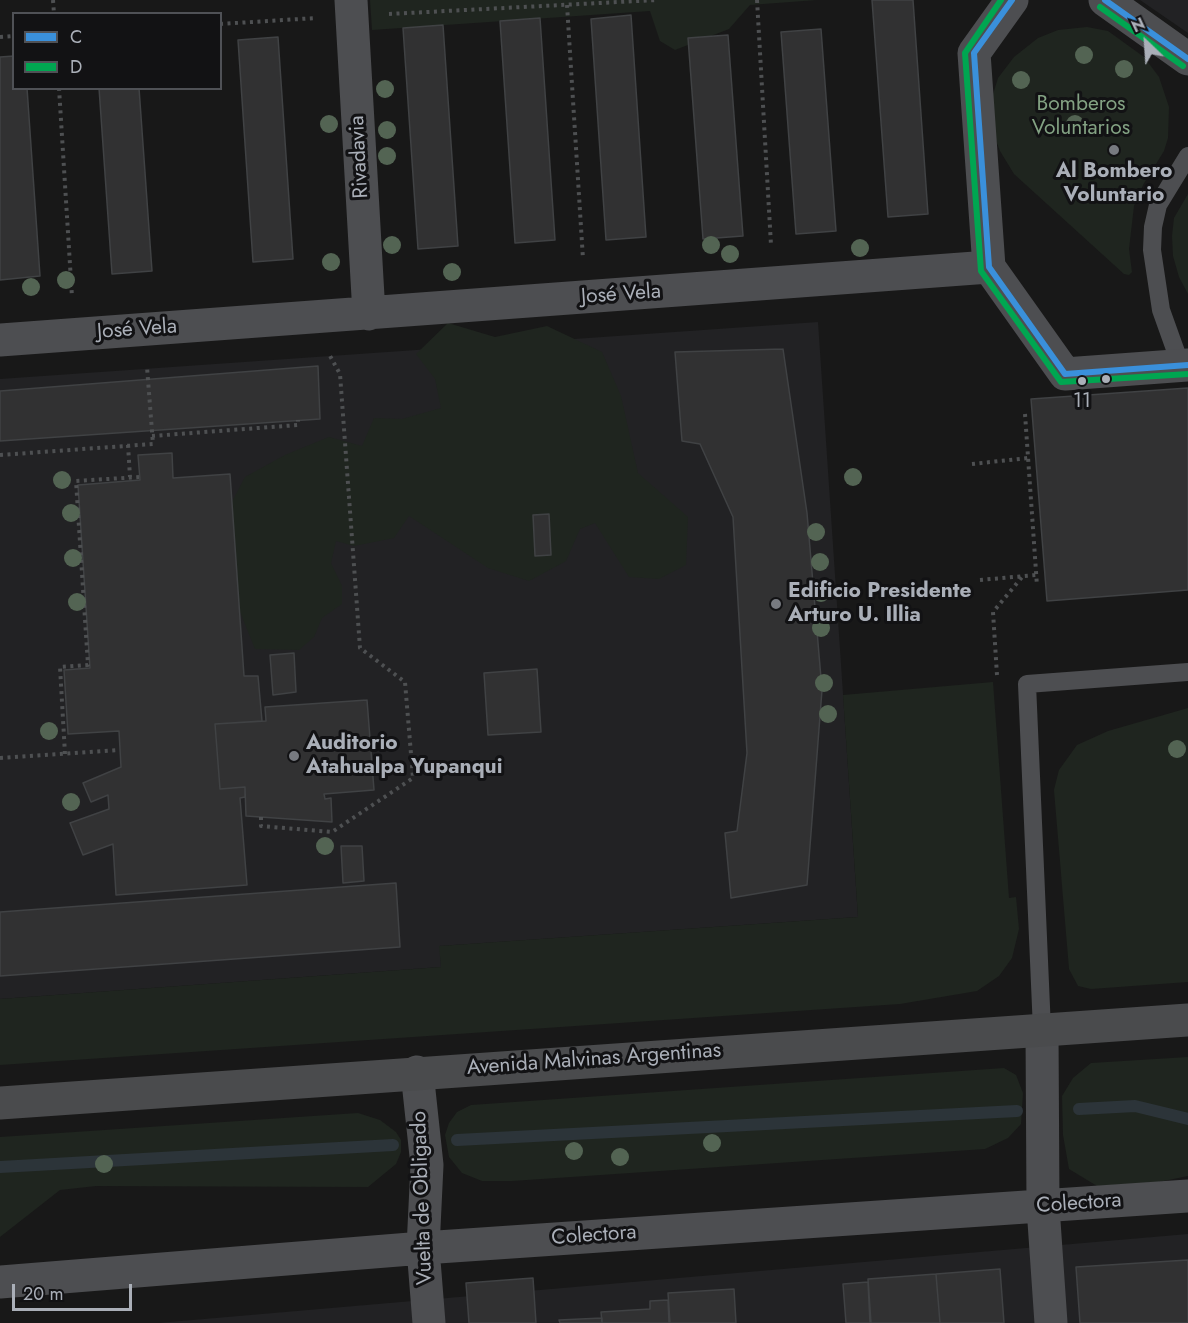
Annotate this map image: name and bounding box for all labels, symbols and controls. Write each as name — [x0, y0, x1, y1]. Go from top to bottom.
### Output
legend — [12, 12, 222, 90]
north arrow — [1116, 12, 1176, 72]
text: N — [1128, 12, 1149, 38]
text: C — [70, 24, 82, 50]
text: D — [70, 54, 82, 80]
park label: Bomberos Voluntarios — [1032, 92, 1130, 142]
street label: Rivadavia — [345, 115, 375, 199]
marker: Al Bombero Voluntario — [1107, 143, 1121, 157]
place label: Al Bombero Voluntario — [1056, 159, 1172, 209]
street label: José Vela — [580, 280, 662, 310]
street label: José Vela — [96, 315, 178, 345]
unlabelled marker — [1100, 373, 1112, 385]
marker: 11 — [1076, 375, 1088, 387]
place label: 11 — [1073, 390, 1091, 414]
place label: Edificio Presidente Arturo U. Illia — [788, 579, 971, 629]
marker: Edificio Presidente Arturo U. Illia — [769, 597, 783, 611]
place label: Auditorio Atahualpa Yupanqui — [306, 731, 502, 781]
marker: Auditorio Atahualpa Yupanqui — [287, 749, 301, 763]
street label: Avenida Malvinas Argentinas — [466, 1039, 722, 1081]
street label: Vuelta de Obligado — [407, 1111, 439, 1285]
street label: Colectora — [1036, 1188, 1122, 1220]
street label: Colectora — [551, 1220, 637, 1252]
scale bar — [15, 1272, 135, 1310]
text: 20 m — [23, 1281, 63, 1307]

